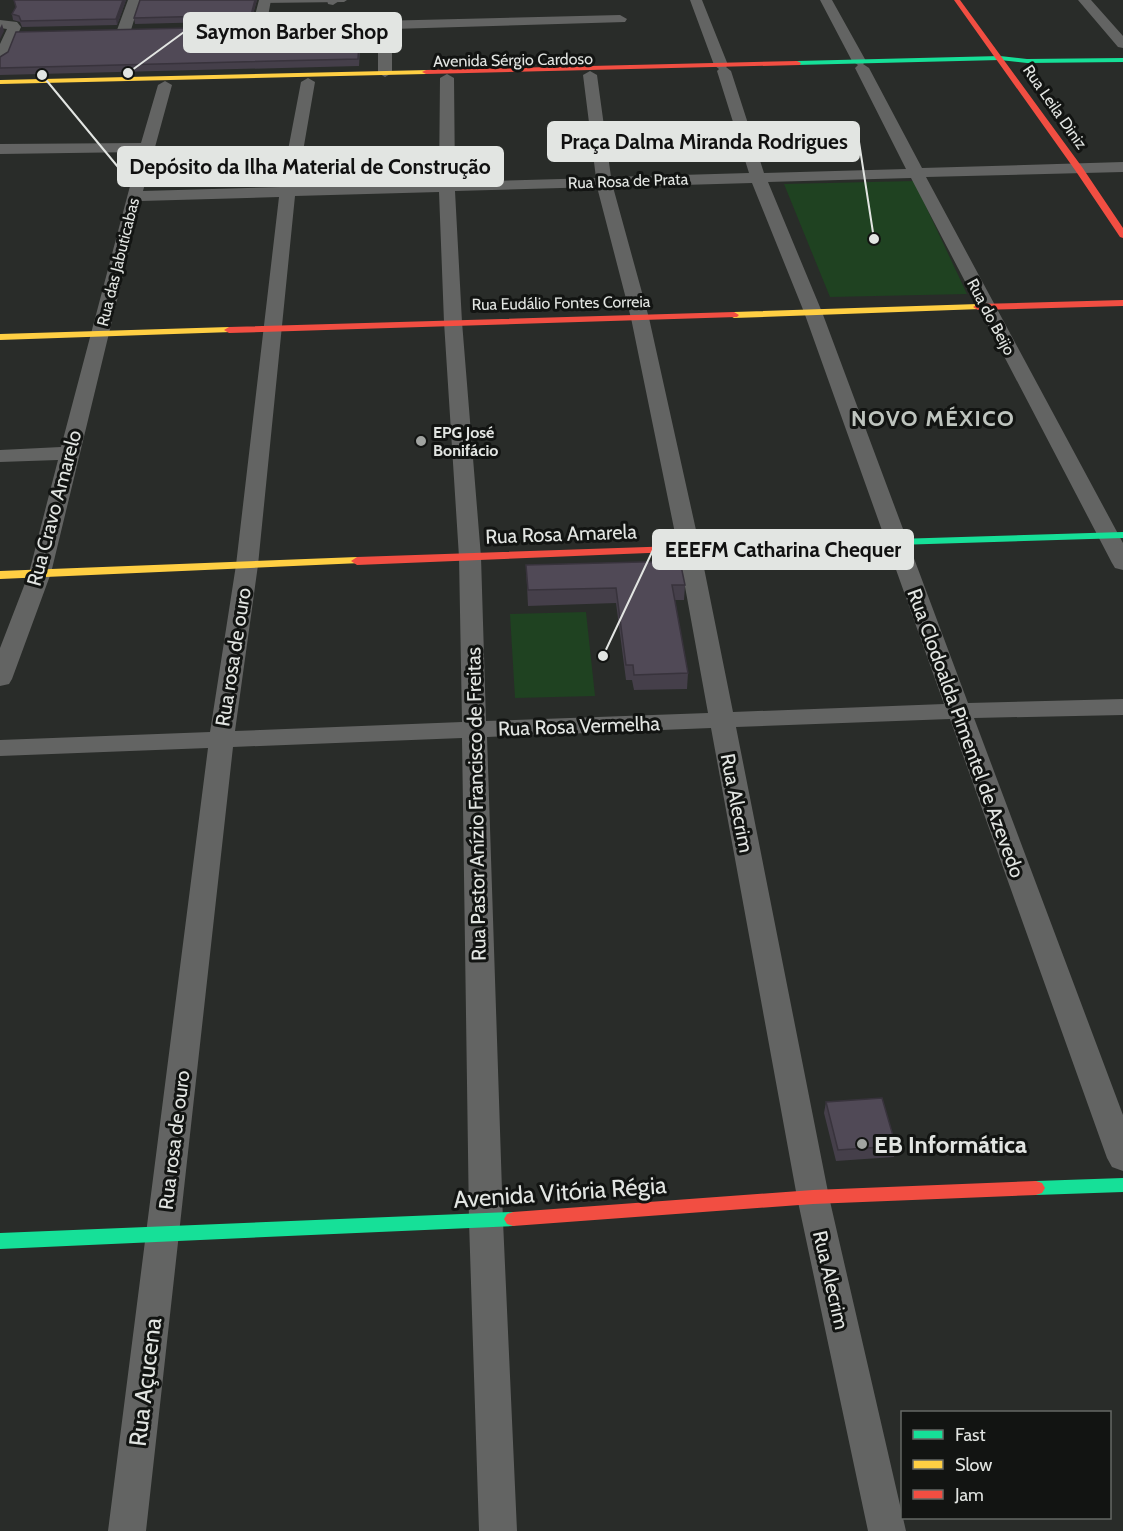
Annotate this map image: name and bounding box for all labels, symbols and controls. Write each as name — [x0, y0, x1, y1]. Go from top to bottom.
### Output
callout: Saymon Barber Shop — [184, 13, 401, 52]
text: Saymon Barber Shop — [196, 19, 388, 44]
street label: Avenida Sérgio Cardoso — [433, 49, 593, 71]
street label: Rua Leila Diniz — [1019, 61, 1091, 153]
callout: Praça Dalma Miranda Rodrigues — [548, 122, 859, 161]
text: Praça Dalma Miranda Rodrigues — [560, 129, 848, 154]
callout: Depósito da Ilha Material de Construção — [118, 147, 503, 186]
text: Depósito da Ilha Material de Construção — [129, 154, 491, 179]
street label: Rua Rosa de Prata — [568, 169, 689, 193]
street label: Rua das Jabuticabas — [93, 195, 143, 328]
street label: Rua do Beijo — [963, 276, 1019, 359]
street label: Rua Eudálio Fontes Correia — [471, 292, 651, 314]
district label: NOVO MÉXICO — [851, 405, 1015, 432]
place label: EPG José Bonifácio — [433, 423, 498, 460]
street label: Rua Cravo Amarelo — [22, 427, 86, 589]
marker: EPG José Bonifácio — [414, 434, 428, 448]
street label: Rua Rosa Amarela — [485, 519, 638, 549]
callout: EEEFM Catharina Chequer — [653, 530, 913, 569]
text: EEEFM Catharina Chequer — [665, 537, 901, 562]
street label: Rua Clodoalda Pimentel de Azevedo — [902, 585, 1030, 881]
street label: Rua rosa de ouro — [210, 586, 256, 728]
street label: Rua Pastor Anízio Francisco de Freitas — [461, 647, 491, 961]
street label: Rua Rosa Vermelha — [498, 711, 661, 741]
street label: Rua Alecrim — [716, 751, 758, 855]
street label: Rua rosa de ouro — [154, 1069, 194, 1211]
place label: EB Informática — [874, 1130, 1027, 1159]
marker: EB Informática — [855, 1137, 869, 1151]
street label: Avenida Vitória Régia — [453, 1170, 668, 1214]
street label: Rua Alecrim — [808, 1228, 854, 1332]
street label: Rua Açucena — [123, 1315, 167, 1448]
legend — [901, 1411, 1111, 1519]
text: Fast — [955, 1424, 986, 1446]
text: Slow — [955, 1454, 992, 1476]
text: Jam — [954, 1484, 984, 1506]

